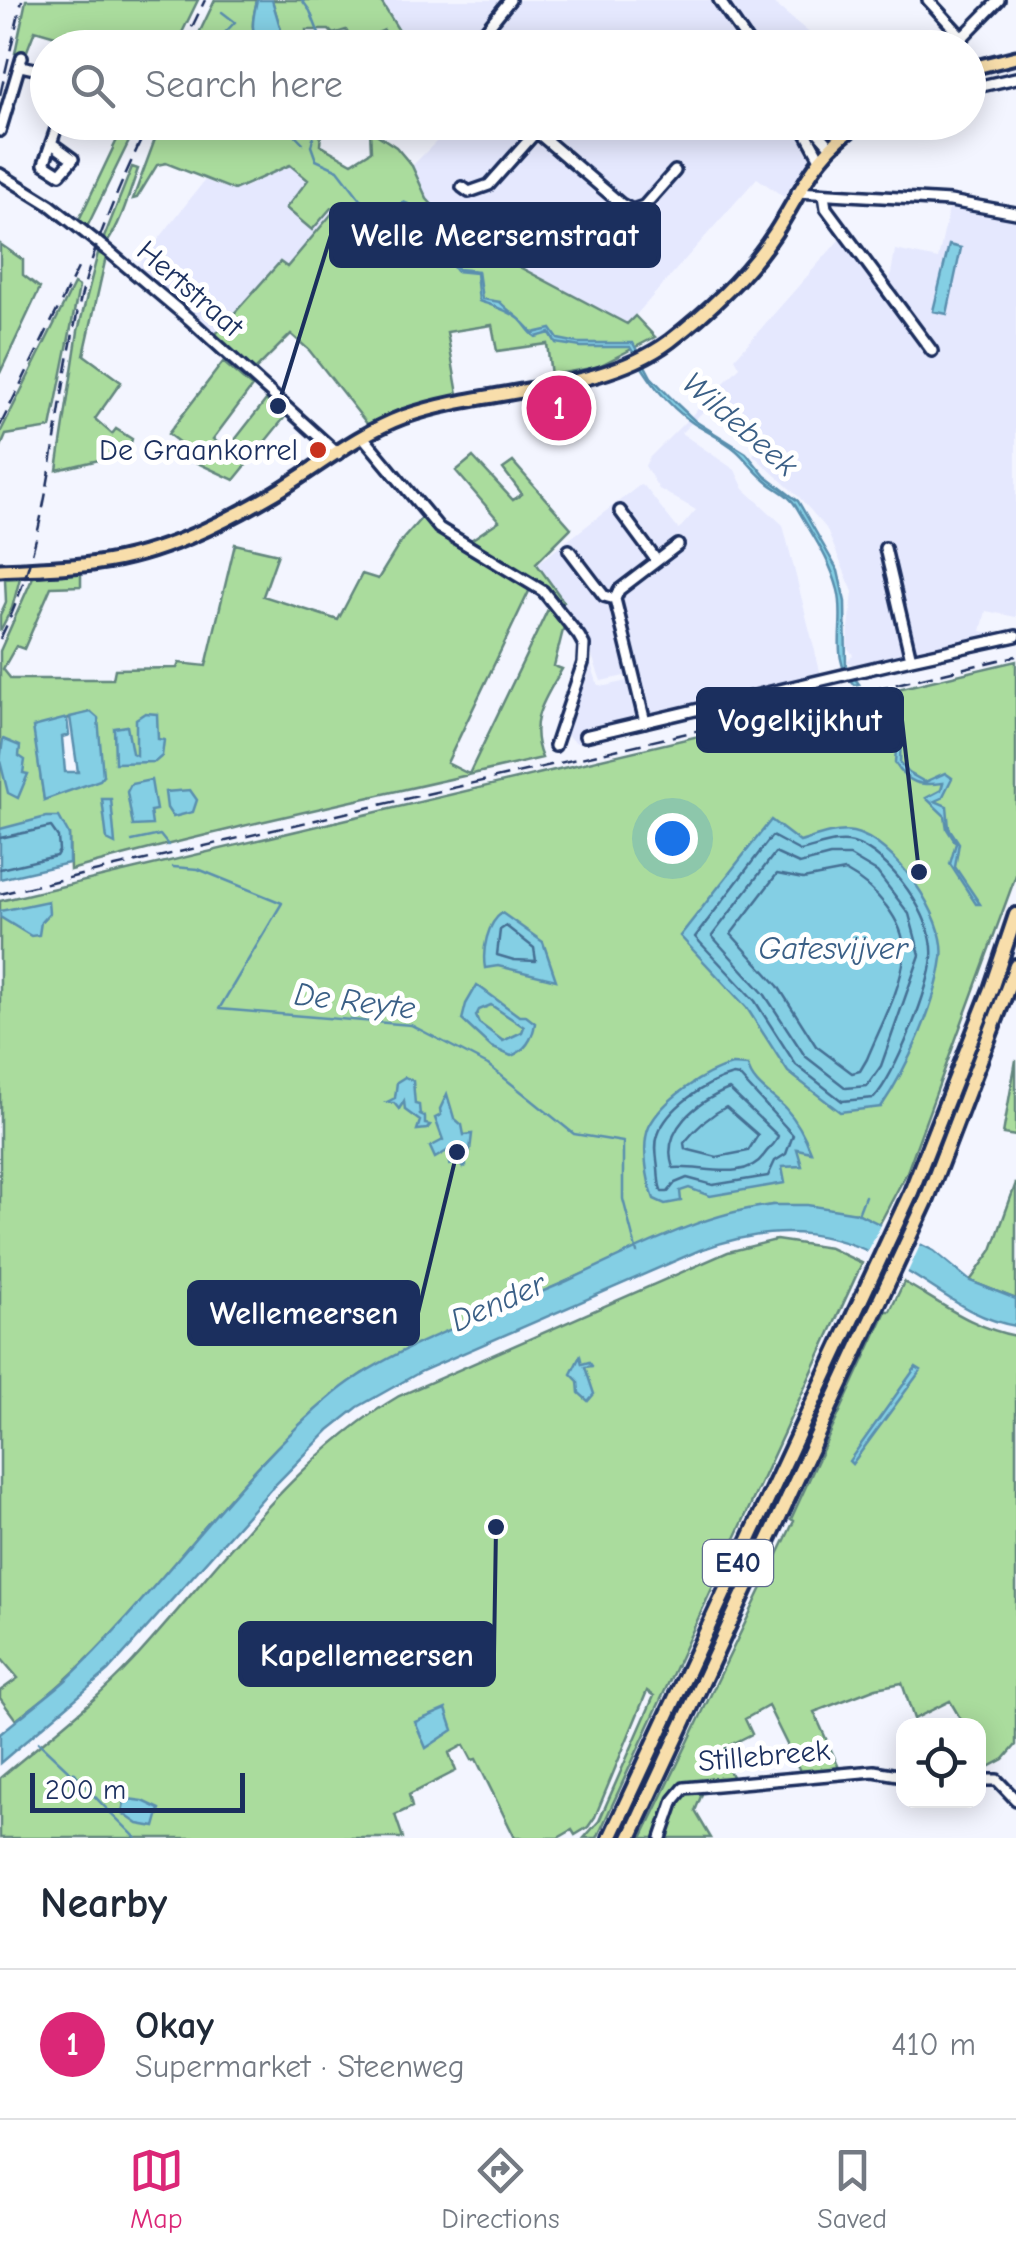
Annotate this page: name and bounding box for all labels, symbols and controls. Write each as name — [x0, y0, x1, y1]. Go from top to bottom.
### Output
search box — [30, 30, 986, 140]
icon: search — [65, 58, 120, 113]
text: Search here — [145, 63, 343, 107]
callout: Welle Meersemstraat — [331, 204, 659, 266]
text: Welle Meersemstraat — [351, 217, 639, 254]
street label: Hertstraat — [130, 233, 251, 346]
water label: Wildebeek — [675, 364, 805, 484]
pin: 1 — [526, 370, 592, 446]
place label: De Graankorrel — [99, 433, 298, 468]
marker: De Graankorrel — [307, 439, 329, 461]
callout: Vogelkijkhut — [698, 689, 902, 751]
text: Vogelkijkhut — [718, 702, 882, 739]
your location — [647, 813, 698, 864]
water label: Gatesvijver — [758, 930, 909, 967]
water label: De Reyte — [292, 975, 418, 1027]
water label: Dender — [445, 1264, 552, 1339]
callout: Wellemeersen — [189, 1282, 418, 1344]
text: Wellemeersen — [210, 1295, 398, 1332]
road number: E40 — [703, 1540, 773, 1586]
callout: Kapellemeersen — [240, 1623, 494, 1685]
text: Kapellemeersen — [260, 1637, 474, 1674]
map controls — [896, 1718, 986, 1808]
button: locate — [896, 1718, 986, 1808]
street label: Stillebreek — [697, 1733, 832, 1779]
scale bar — [30, 1768, 245, 1812]
text: 200 m — [45, 1774, 126, 1806]
text: Nearby — [40, 1879, 167, 1928]
text: Okay — [135, 2004, 214, 2048]
text: 1 — [66, 2026, 79, 2063]
text: 410 m — [891, 2026, 976, 2063]
text: Supermarket · Steenweg — [135, 2048, 465, 2085]
tab: Map — [129, 2143, 184, 2235]
tab: Directions — [441, 2143, 560, 2235]
tab: Saved — [817, 2143, 887, 2235]

